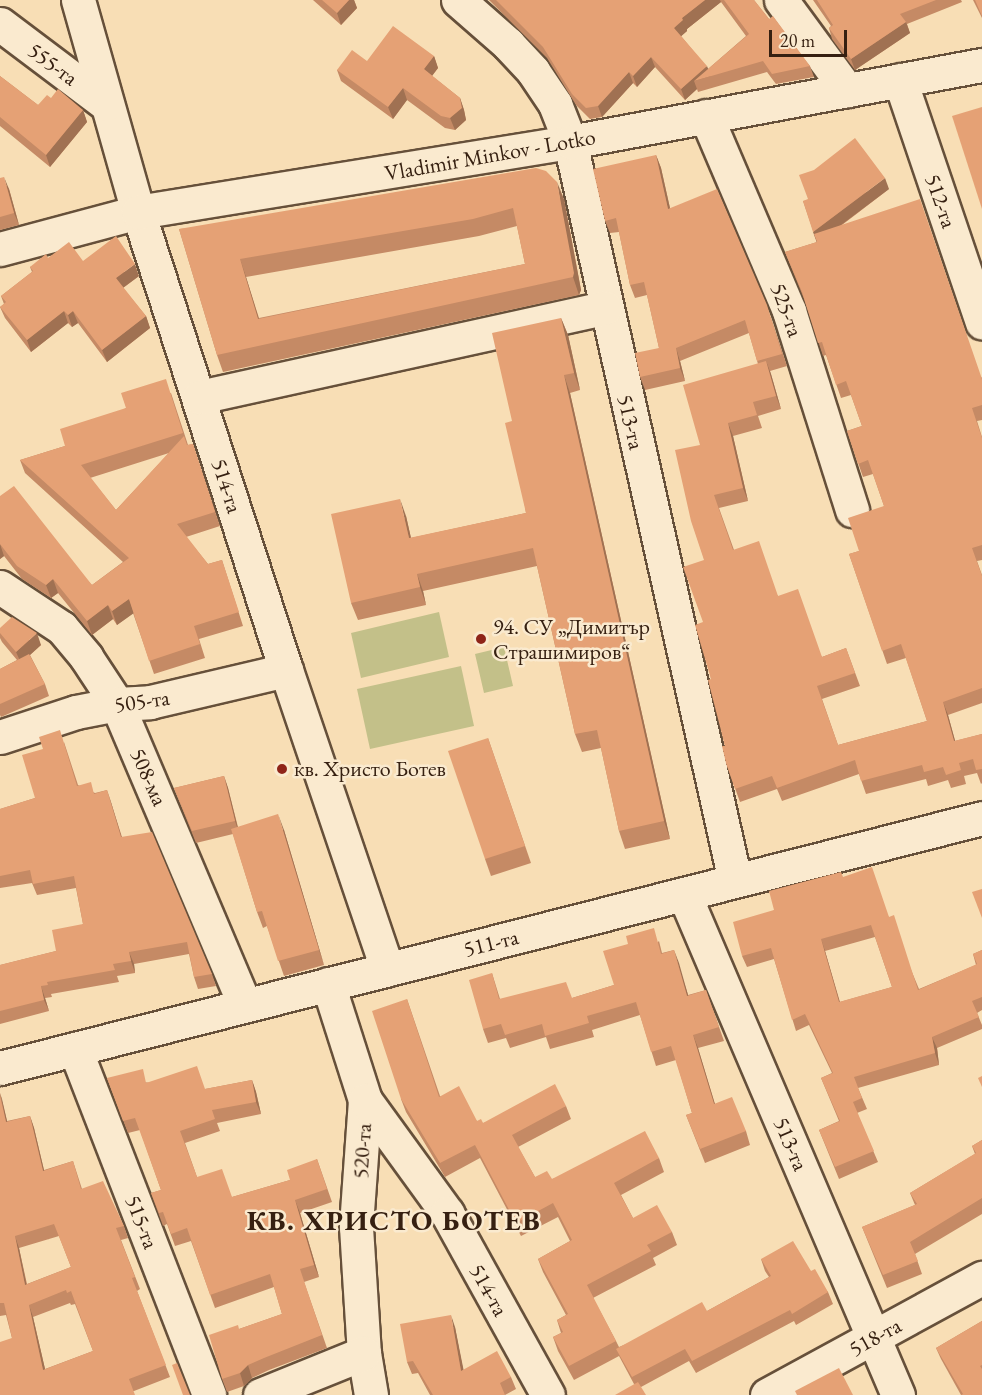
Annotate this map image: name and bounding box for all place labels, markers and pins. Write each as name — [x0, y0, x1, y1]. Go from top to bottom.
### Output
place label: 94. СУ „Димитър Страшимиров“ — [493, 613, 650, 664]
marker: 94. СУ „Димитър Страшимиров“ — [474, 632, 488, 646]
place label: кв. Христо Ботев — [294, 756, 446, 782]
marker: кв. Христо Ботев — [275, 762, 289, 776]

